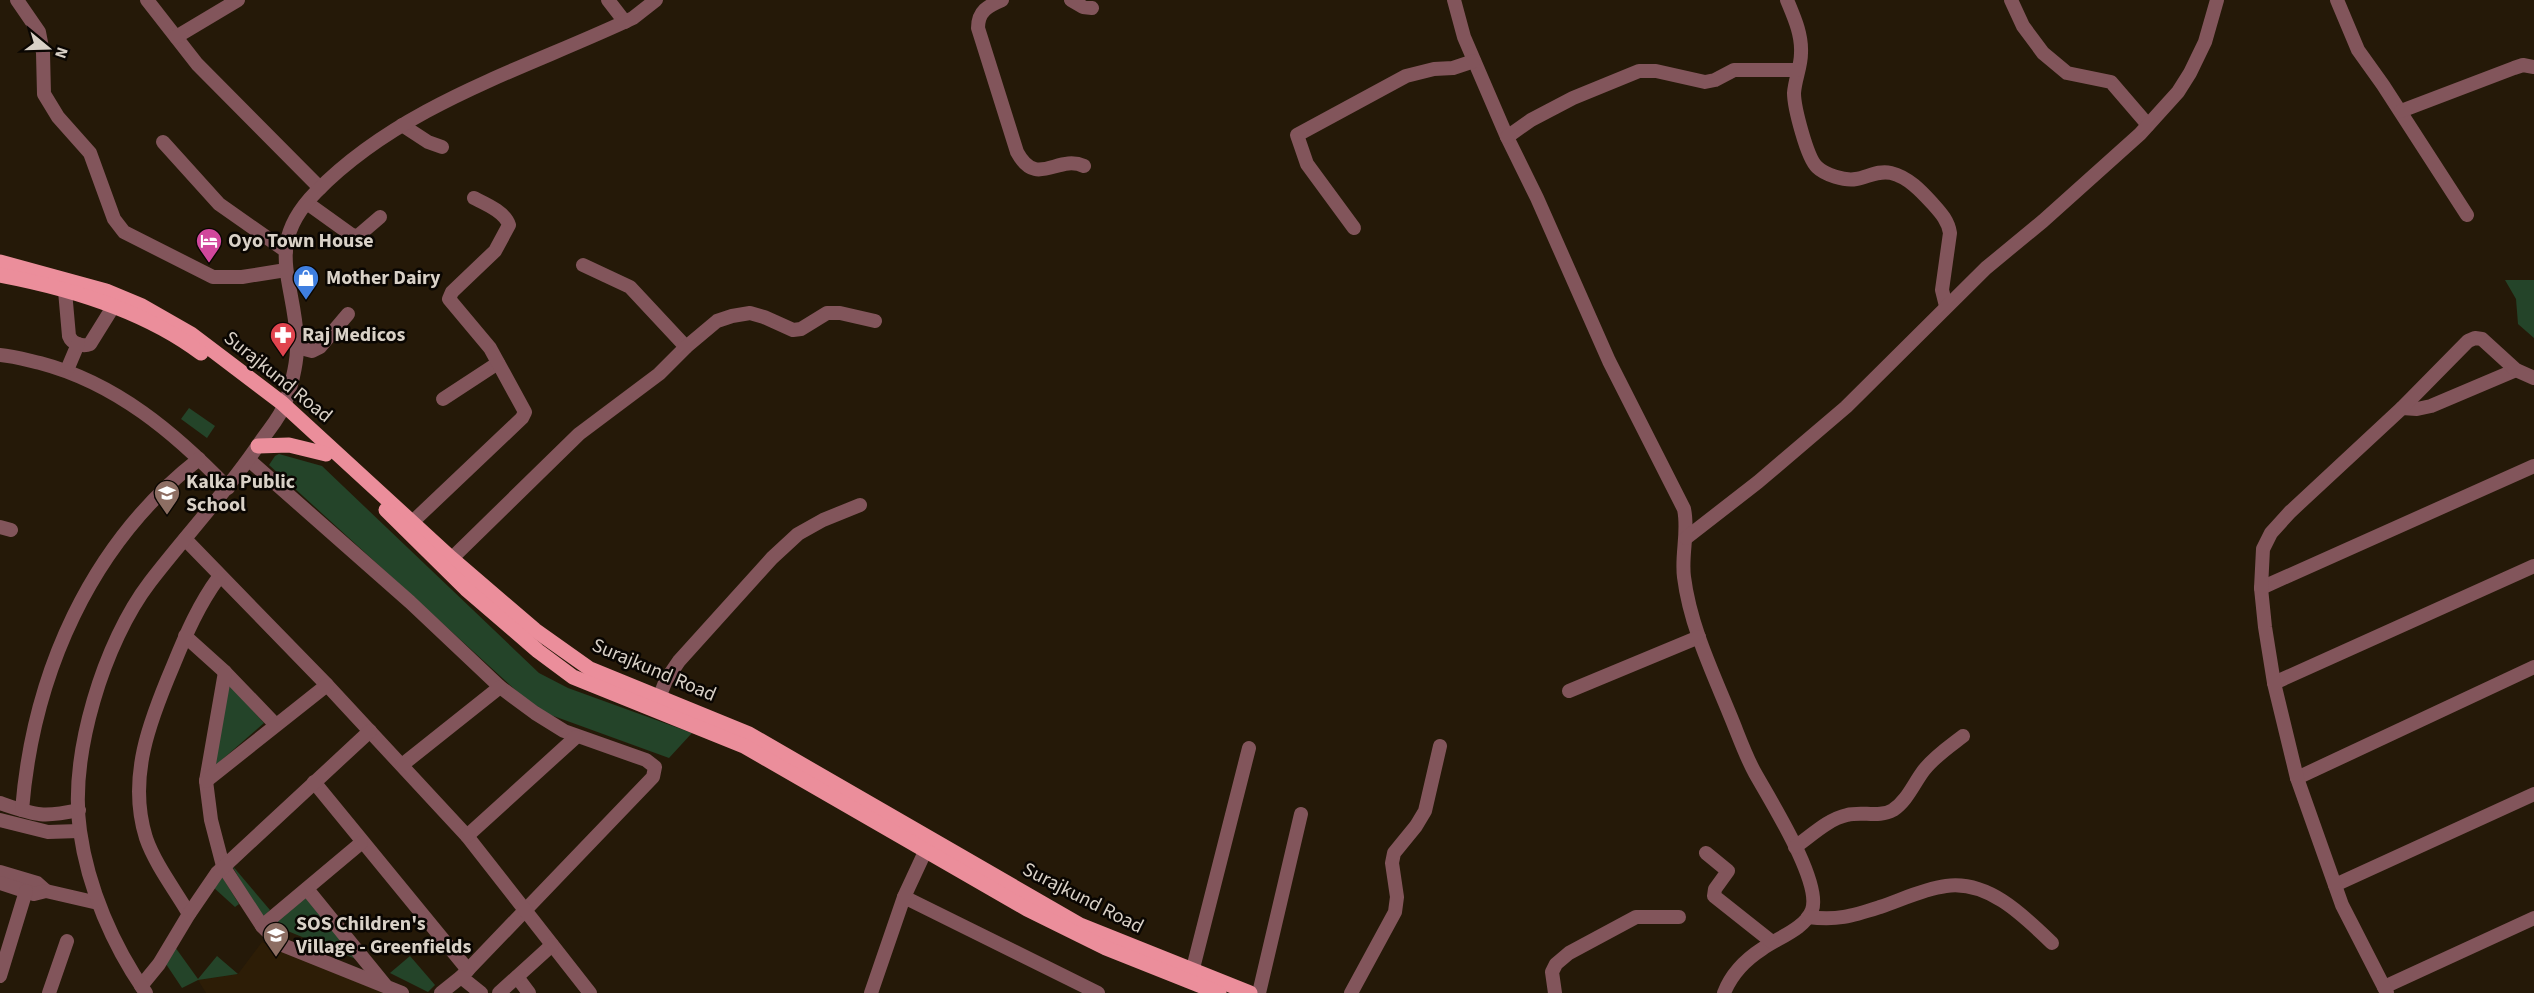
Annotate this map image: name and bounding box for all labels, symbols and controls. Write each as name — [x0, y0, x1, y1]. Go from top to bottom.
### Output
north arrow — [18, 18, 78, 78]
text: N — [49, 44, 73, 61]
hotel icon: Oyo Town House — [194, 226, 224, 264]
place label: Oyo Town House — [228, 227, 374, 255]
shop icon: Mother Dairy — [291, 263, 321, 301]
place label: Mother Dairy — [326, 264, 441, 292]
pharmacy icon: Raj Medicos — [268, 320, 298, 358]
place label: Raj Medicos — [302, 321, 406, 349]
street label: Surajkund Road — [218, 324, 338, 430]
place label: Kalka Public School — [186, 468, 295, 519]
school or university icon: Kalka Public School — [152, 478, 182, 516]
street label: Surajkund Road — [588, 631, 720, 709]
street label: Surajkund Road — [1018, 855, 1148, 941]
place label: SOS Children's Village - Greenfields — [295, 910, 471, 961]
school or university icon: SOS Children's Village - Greenfields — [261, 920, 291, 958]

